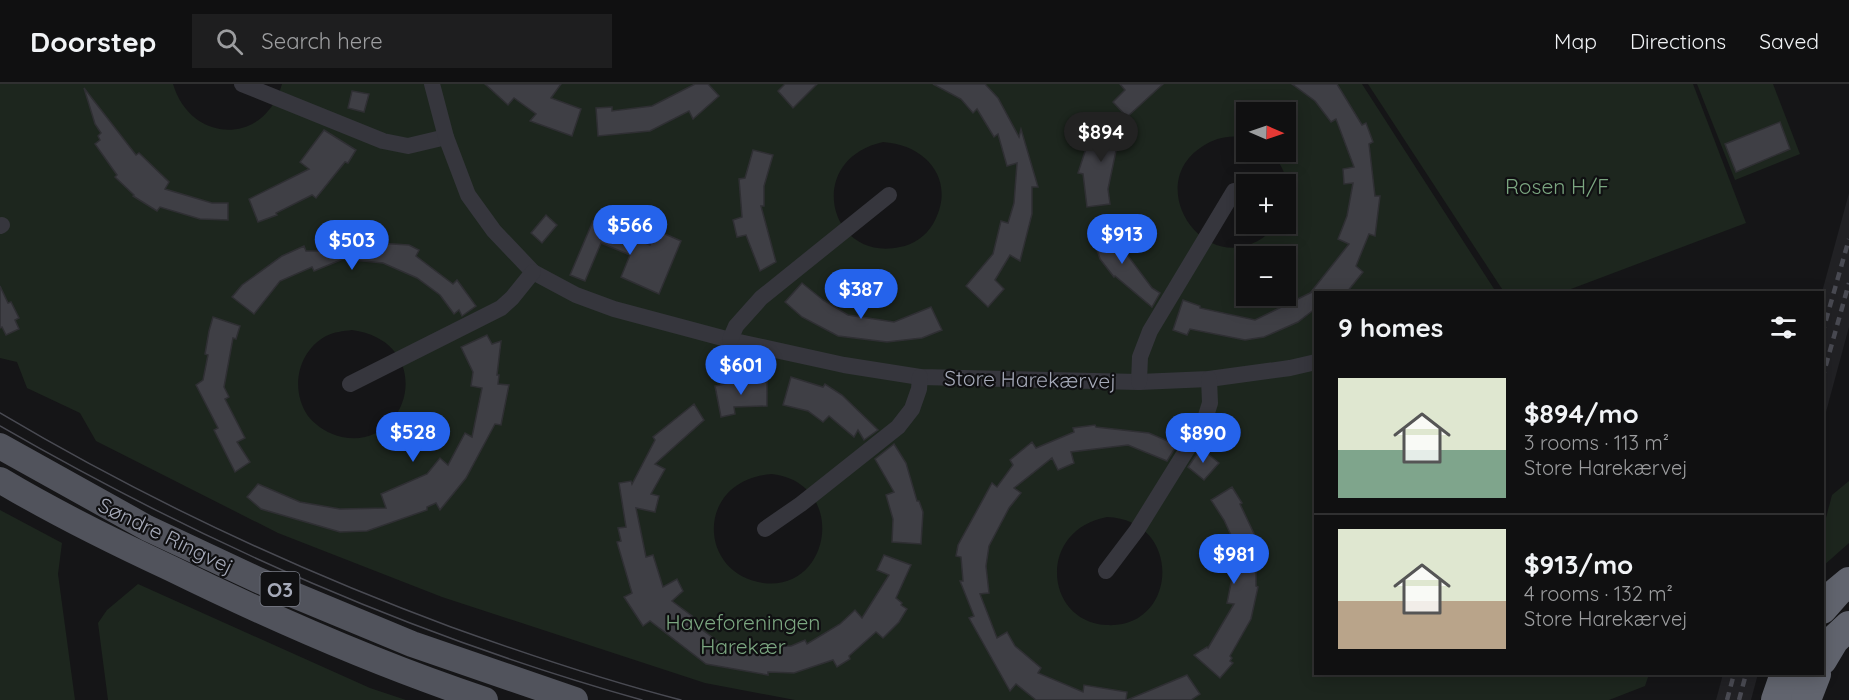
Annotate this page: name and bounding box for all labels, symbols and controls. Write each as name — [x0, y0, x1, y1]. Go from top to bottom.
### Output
search box — [192, 14, 612, 68]
text: Doorstep — [30, 24, 156, 59]
icon: search — [213, 25, 246, 58]
text: Search here — [261, 27, 383, 55]
text: Map — [1554, 28, 1597, 54]
text: Directions — [1630, 28, 1726, 54]
text: Saved — [1759, 28, 1819, 54]
north arrow — [1236, 102, 1296, 162]
map controls — [1236, 102, 1296, 306]
pin: $894 — [1065, 112, 1137, 163]
text: $894 — [1078, 119, 1124, 144]
park label: Rosen H/F — [1505, 173, 1609, 199]
button: + — [1236, 174, 1296, 234]
pin: $566 — [594, 205, 666, 256]
text: $566 — [607, 212, 653, 237]
pin: $913 — [1086, 214, 1158, 265]
pin: $503 — [316, 220, 388, 271]
text: $913 — [1101, 221, 1143, 246]
text: $503 — [329, 227, 375, 252]
button: − — [1236, 246, 1296, 306]
pin: $387 — [825, 269, 897, 320]
text: $387 — [839, 276, 883, 301]
text: 9 homes — [1338, 311, 1443, 344]
icon: filters — [1767, 311, 1800, 344]
pin: $601 — [705, 345, 777, 396]
text: $601 — [719, 352, 763, 377]
street label: Store Harekærvej — [944, 365, 1116, 393]
text: $894/mo — [1524, 397, 1639, 430]
icon: home — [1386, 402, 1458, 474]
pin: $528 — [377, 412, 449, 463]
pin: $890 — [1167, 413, 1239, 464]
text: $528 — [390, 419, 436, 444]
text: $890 — [1180, 420, 1226, 445]
text: 3 rooms · 113 m² — [1524, 430, 1669, 455]
text: Store Harekærvej — [1524, 455, 1688, 480]
street label: Søndre Ringvej — [94, 491, 238, 579]
pin: $981 — [1198, 534, 1270, 585]
text: $981 — [1213, 541, 1255, 566]
text: $913/mo — [1524, 548, 1633, 581]
icon: home — [1386, 553, 1458, 625]
road number: O3 — [260, 572, 300, 606]
text: 4 rooms · 132 m² — [1524, 581, 1673, 606]
text: Store Harekærvej — [1524, 606, 1688, 631]
park label: Haveforeningen Harekær — [666, 609, 820, 659]

